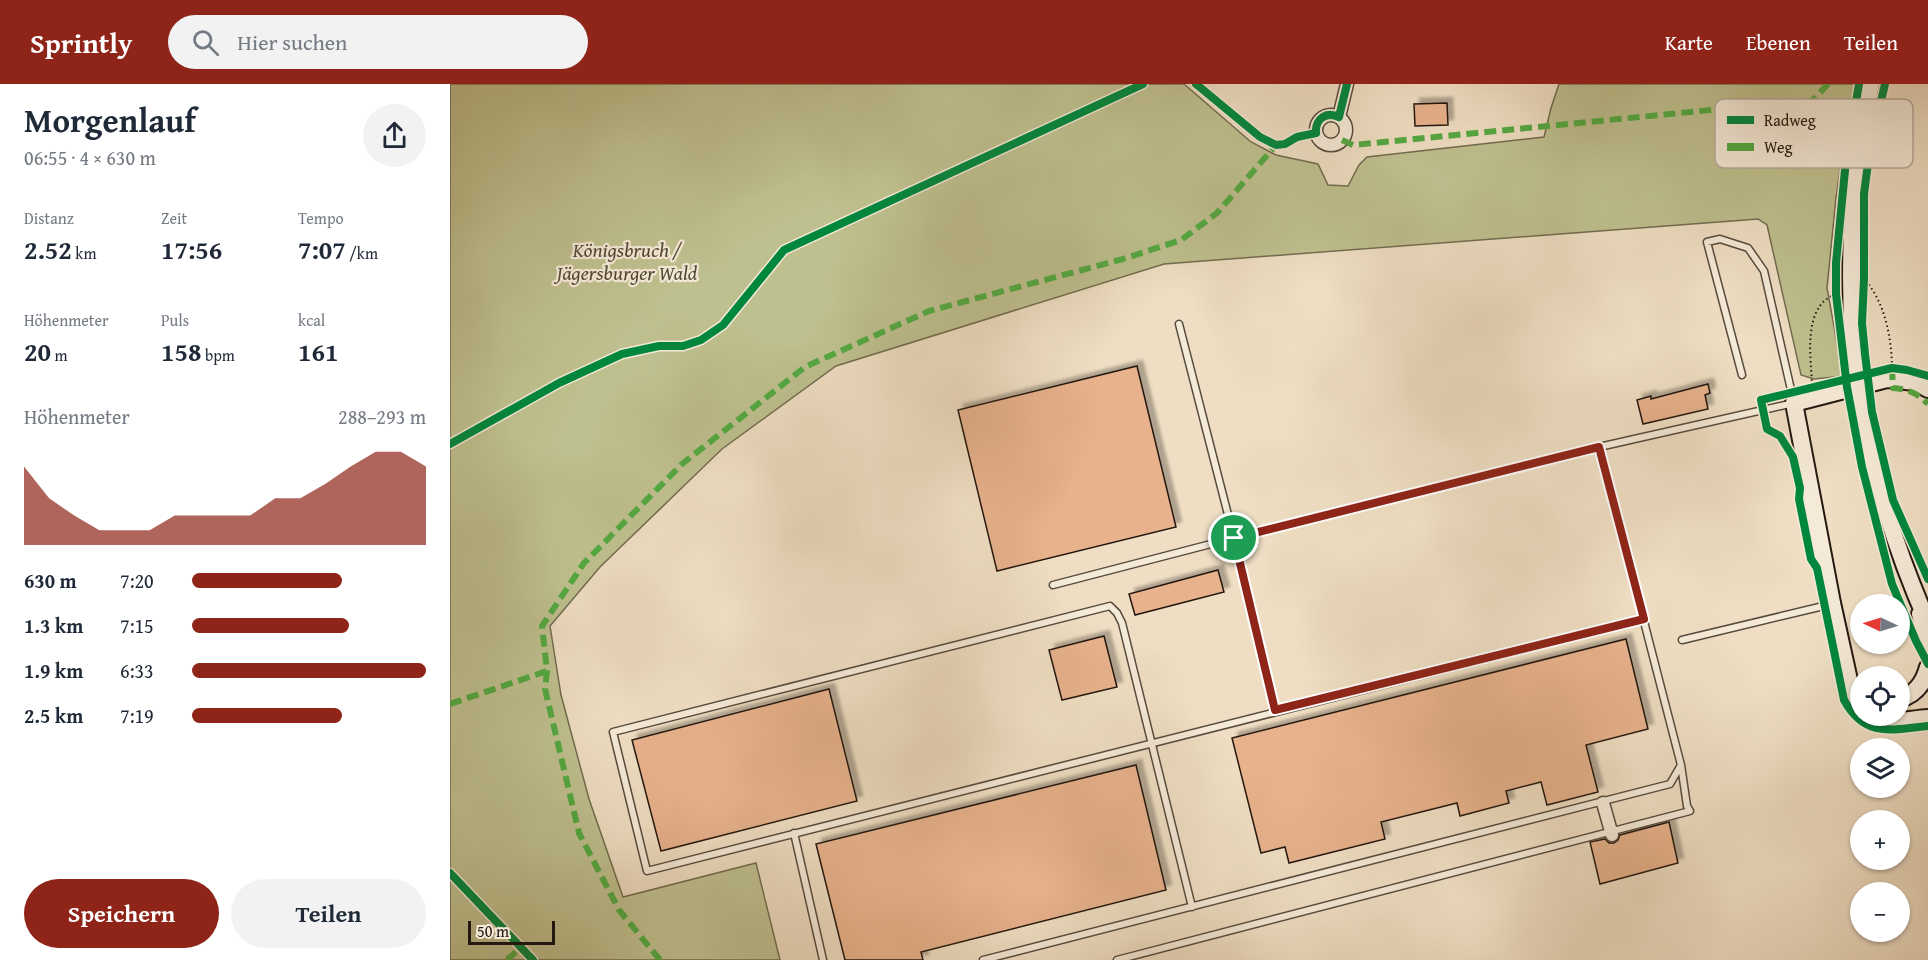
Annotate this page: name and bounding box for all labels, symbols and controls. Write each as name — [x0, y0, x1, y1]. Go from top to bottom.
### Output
search box — [168, 15, 588, 69]
text: Sprintly — [30, 22, 132, 63]
icon: search — [189, 26, 222, 59]
text: Hier suchen — [237, 26, 347, 58]
text: Karte — [1665, 27, 1713, 58]
text: Ebenen — [1746, 27, 1811, 58]
text: Teilen — [1844, 27, 1898, 58]
text: Morgenlauf — [24, 96, 196, 144]
legend — [1715, 99, 1913, 168]
button: share — [363, 104, 426, 167]
text: Radweg — [1764, 108, 1816, 132]
text: Weg — [1764, 135, 1792, 159]
text: 06:55 · 4 × 630 m — [24, 143, 156, 172]
text: Distanz — [24, 206, 74, 230]
text: Zeit — [161, 206, 187, 230]
text: Tempo — [298, 206, 344, 230]
text: 2.52 — [24, 230, 72, 269]
text: 17:56 — [161, 230, 222, 269]
text: 7:07 — [298, 230, 346, 269]
park label: Königsbruch / Jägersburger Wald — [554, 235, 698, 287]
text: km — [72, 241, 96, 265]
text: /km — [346, 241, 378, 265]
text: Höhenmeter — [24, 308, 109, 332]
text: Puls — [161, 308, 189, 332]
text: kcal — [298, 308, 325, 332]
text: 20 — [24, 332, 51, 371]
text: 158 — [161, 332, 201, 371]
text: 161 — [298, 332, 338, 371]
text: m — [51, 343, 68, 367]
text: bpm — [201, 343, 235, 367]
text: Höhenmeter — [24, 402, 130, 431]
text: 288–293 m — [338, 402, 426, 431]
pin — [1208, 512, 1259, 563]
icon: arrive — [1217, 521, 1250, 554]
text: 630 m — [24, 566, 77, 595]
text: 7:20 — [120, 566, 154, 595]
north arrow — [1850, 594, 1910, 654]
map controls — [1850, 594, 1910, 942]
text: 1.3 km — [24, 611, 83, 640]
text: 7:15 — [120, 611, 154, 640]
text: 1.9 km — [24, 656, 83, 685]
text: 6:33 — [120, 656, 154, 685]
button: locate — [1850, 666, 1910, 726]
text: 2.5 km — [24, 701, 83, 730]
text: 7:19 — [120, 701, 154, 730]
button: layers — [1850, 738, 1910, 798]
button: + — [1850, 810, 1910, 870]
button: Speichern — [24, 879, 219, 948]
button: Teilen — [231, 879, 426, 948]
button: − — [1850, 882, 1910, 942]
scale bar — [468, 918, 555, 946]
text: 50 m — [477, 919, 509, 943]

